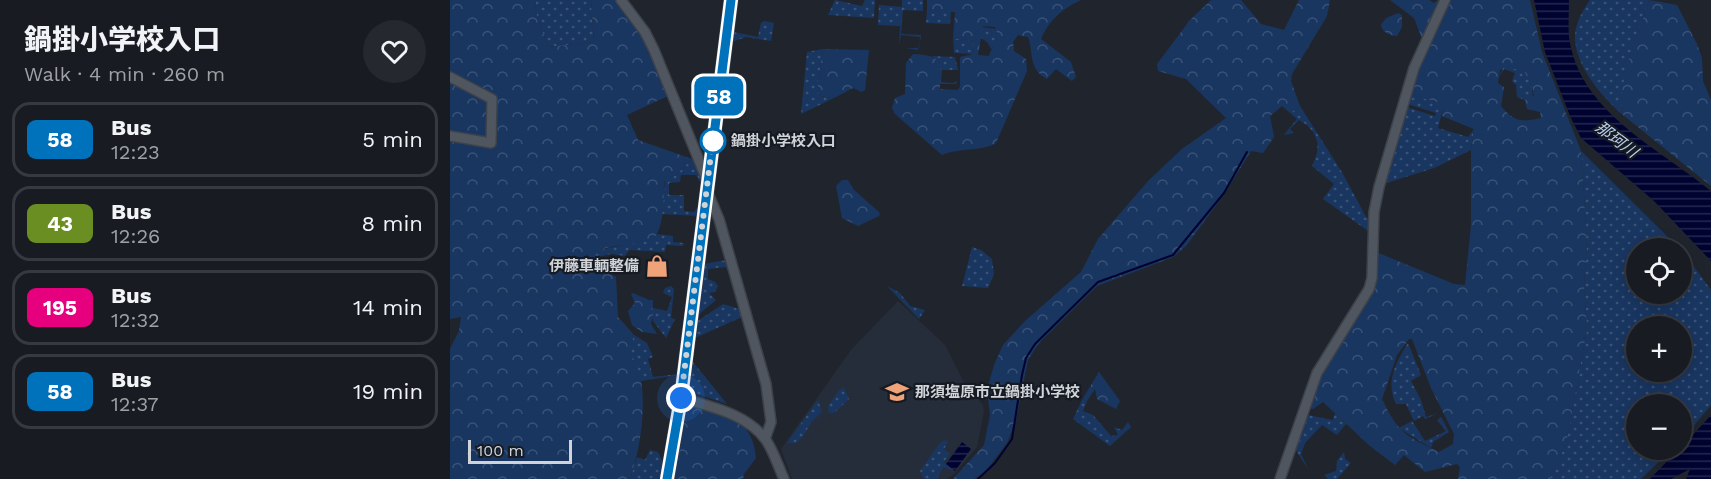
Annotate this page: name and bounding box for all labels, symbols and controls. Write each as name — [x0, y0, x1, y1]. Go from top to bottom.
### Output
button: heart — [363, 20, 426, 83]
text: 鍋掛小学校入口 — [24, 23, 220, 56]
text: Walk · 4 min · 260 m — [24, 62, 225, 86]
line badge: 58 — [692, 76, 746, 116]
text: 58 — [706, 84, 732, 109]
text: Bus — [111, 115, 151, 140]
water label: 那珂川 — [1592, 117, 1643, 163]
text: 58 — [47, 127, 73, 152]
text: 5 min — [362, 127, 423, 152]
marker: 鍋掛小学校入口 — [700, 128, 726, 154]
place label: 鍋掛小学校入口 — [730, 132, 836, 150]
text: 12:23 — [111, 140, 160, 164]
text: Bus — [111, 199, 151, 224]
text: 43 — [47, 211, 73, 236]
text: 8 min — [362, 211, 423, 236]
text: 12:26 — [111, 224, 160, 248]
map controls — [1626, 238, 1692, 460]
button: locate — [1626, 238, 1692, 304]
shop icon: 伊藤車輌整備 — [644, 253, 670, 279]
place label: 伊藤車輌整備 — [549, 257, 639, 275]
text: Bus — [111, 283, 151, 308]
text: 195 — [43, 295, 77, 320]
text: 14 min — [353, 295, 423, 320]
text: 12:32 — [111, 308, 160, 332]
button: + — [1626, 316, 1692, 382]
text: Bus — [111, 367, 151, 392]
text: 58 — [47, 379, 73, 404]
text: 19 min — [353, 379, 423, 404]
school or university icon: 那須塩原市立鍋掛小学校 — [884, 379, 910, 405]
your location — [666, 383, 696, 413]
place label: 那須塩原市立鍋掛小学校 — [915, 383, 1080, 401]
text: 12:37 — [111, 392, 158, 416]
button: − — [1626, 394, 1692, 460]
scale bar — [468, 437, 572, 464]
text: 100 m — [477, 441, 524, 460]

